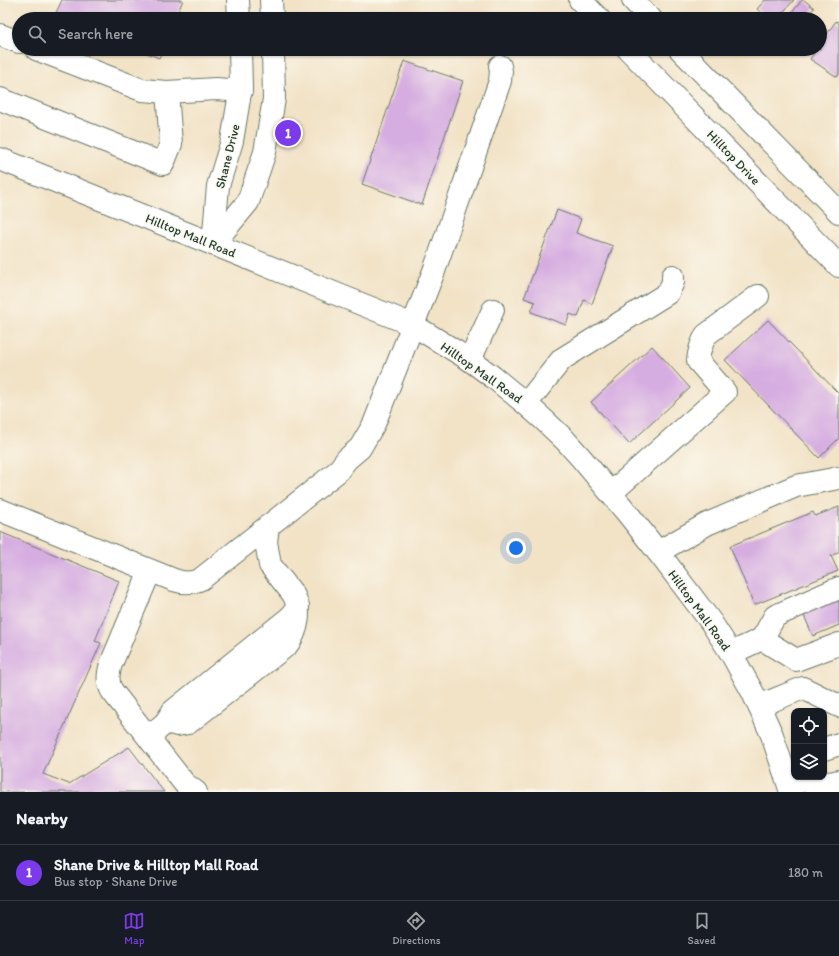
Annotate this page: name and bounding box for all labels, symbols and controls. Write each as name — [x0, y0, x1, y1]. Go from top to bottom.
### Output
search box — [12, 12, 827, 56]
icon: search — [26, 23, 48, 45]
text: Search here — [58, 25, 133, 43]
pin: 1 — [275, 118, 301, 148]
street label: Shane Drive — [212, 122, 243, 190]
street label: Hilltop Drive — [704, 127, 763, 188]
street label: Hilltop Mall Road — [143, 210, 238, 260]
street label: Hilltop Mall Road — [438, 339, 526, 406]
your location — [506, 538, 526, 558]
street label: Hilltop Mall Road — [665, 567, 734, 654]
map controls — [791, 708, 827, 780]
button: locate — [791, 708, 827, 744]
button: layers — [791, 744, 827, 780]
text: Nearby — [16, 808, 68, 828]
text: Shane Drive & Hilltop Mall Road — [54, 856, 258, 874]
text: 1 — [26, 865, 32, 880]
text: 180 m — [788, 865, 823, 880]
text: Bus stop · Shane Drive — [54, 874, 177, 889]
tab: Map — [123, 910, 145, 947]
tab: Directions — [392, 910, 441, 947]
tab: Saved — [687, 910, 716, 947]

